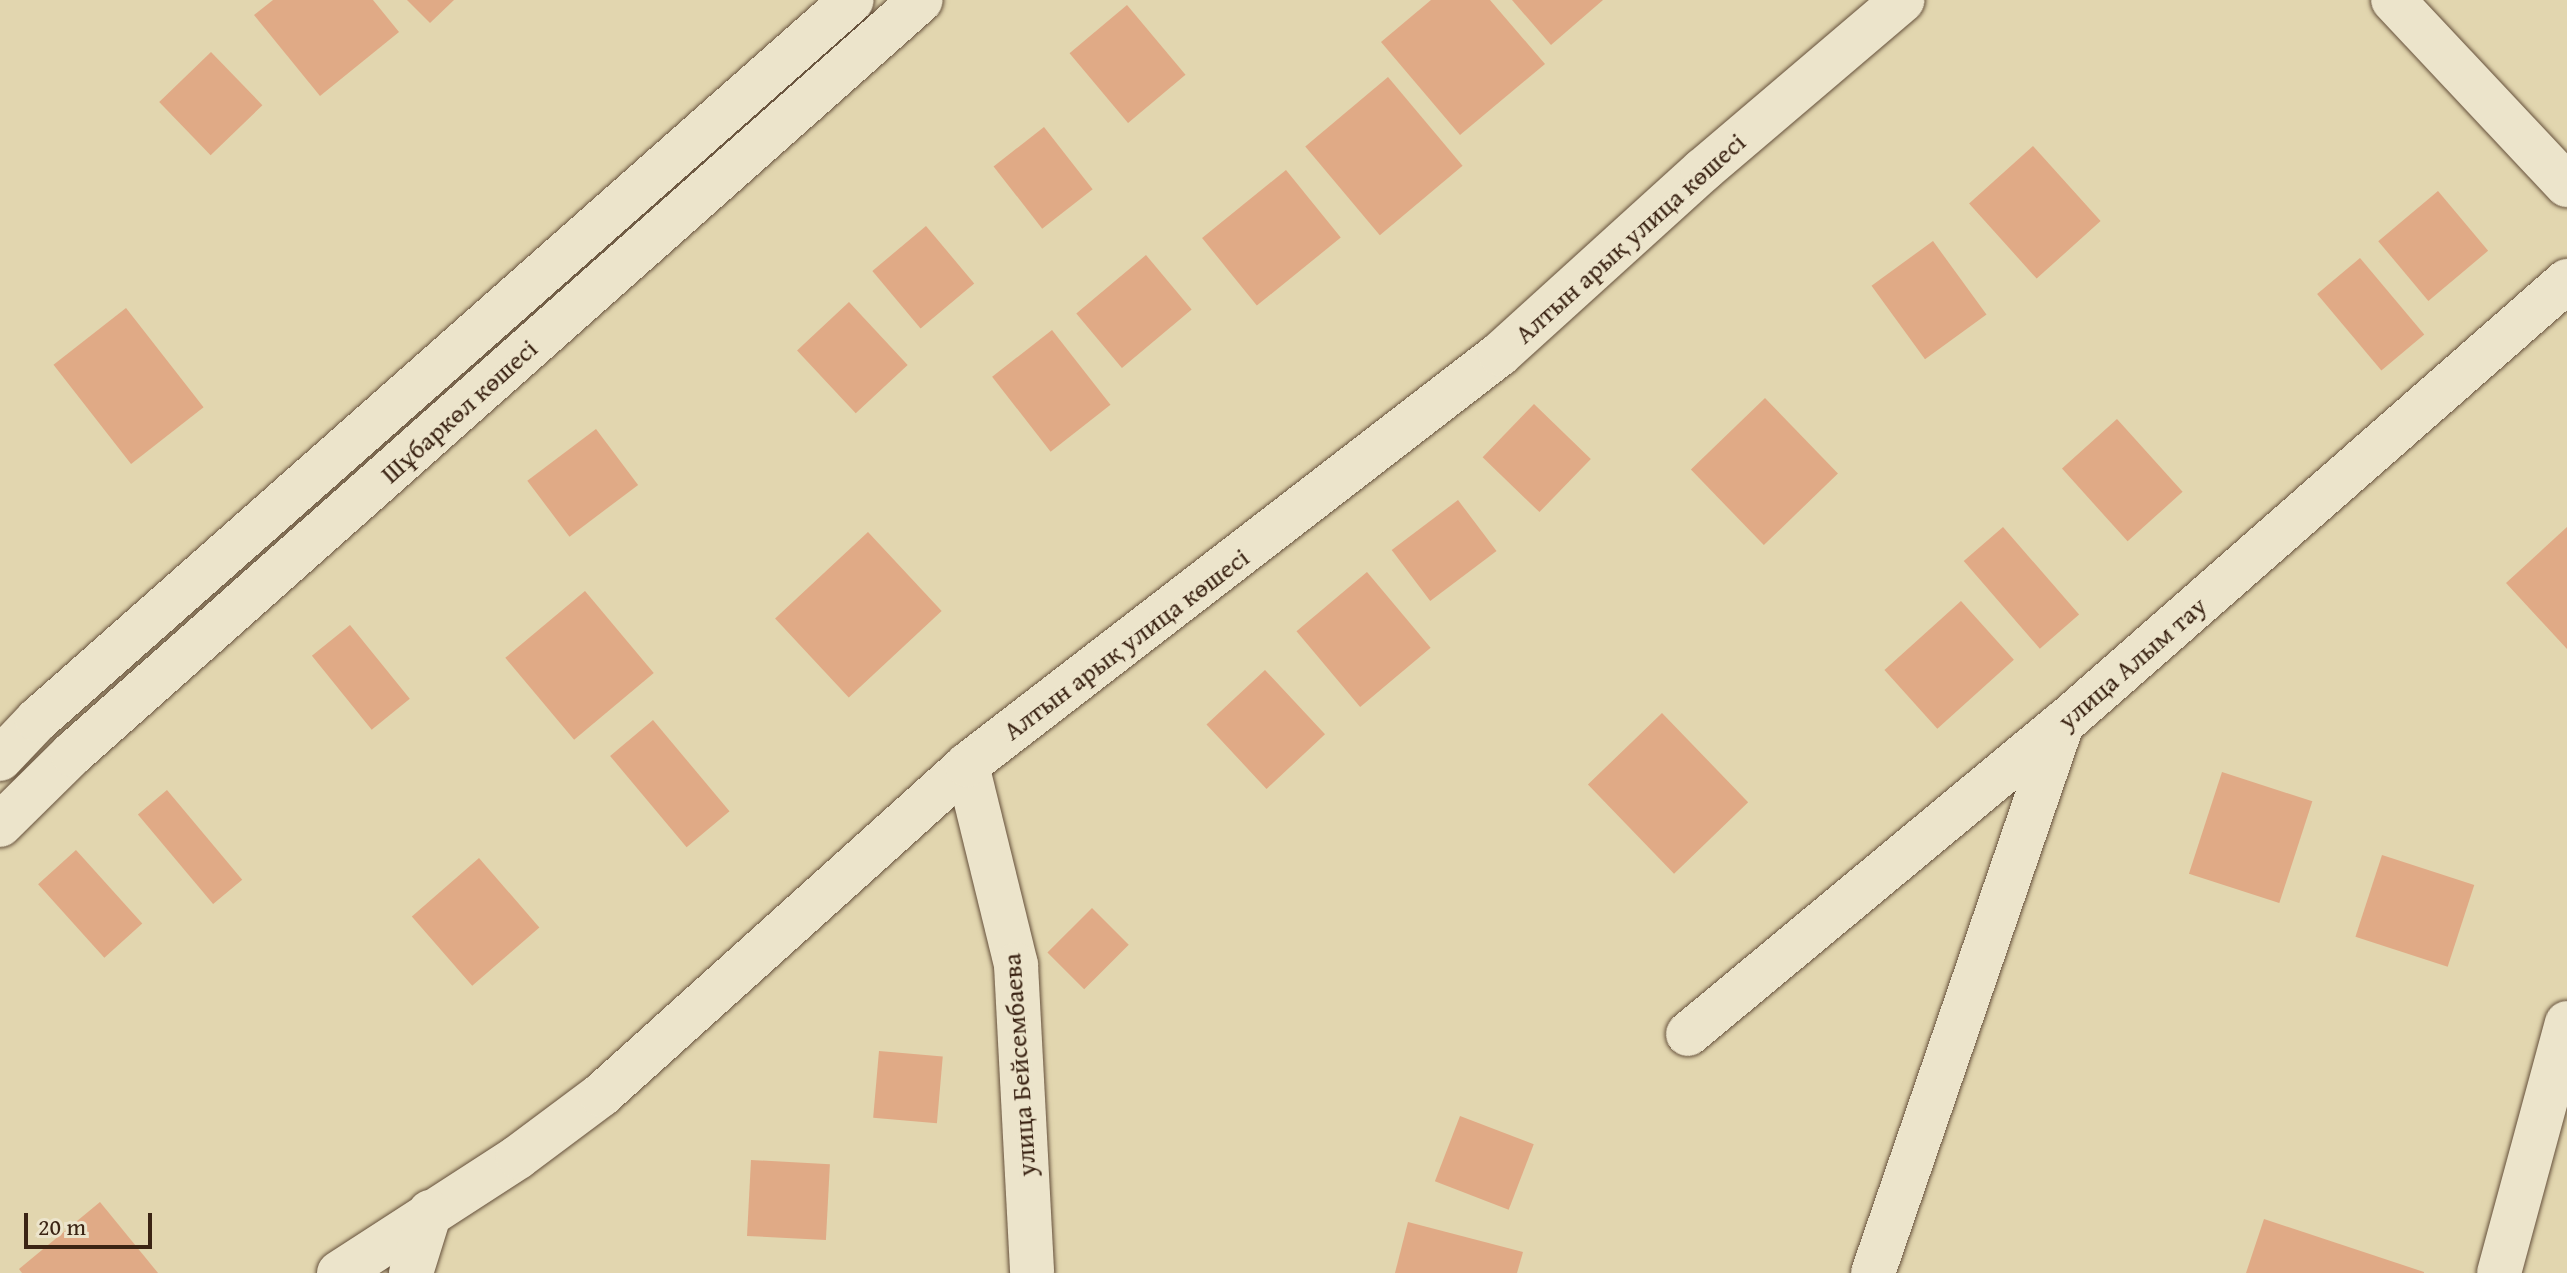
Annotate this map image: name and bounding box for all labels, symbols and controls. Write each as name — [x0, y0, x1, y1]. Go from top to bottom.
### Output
street label: Алтын арық улица көшесі — [1508, 126, 1752, 350]
street label: Шұбаркөл көшесі — [374, 333, 544, 489]
street label: Алтын арық улица көшесі — [997, 541, 1255, 747]
street label: улица Алым тау — [2051, 590, 2213, 736]
street label: улица Бейсембаева — [996, 952, 1042, 1178]
scale bar — [28, 1197, 156, 1247]
text: 20 m — [38, 1209, 86, 1244]

